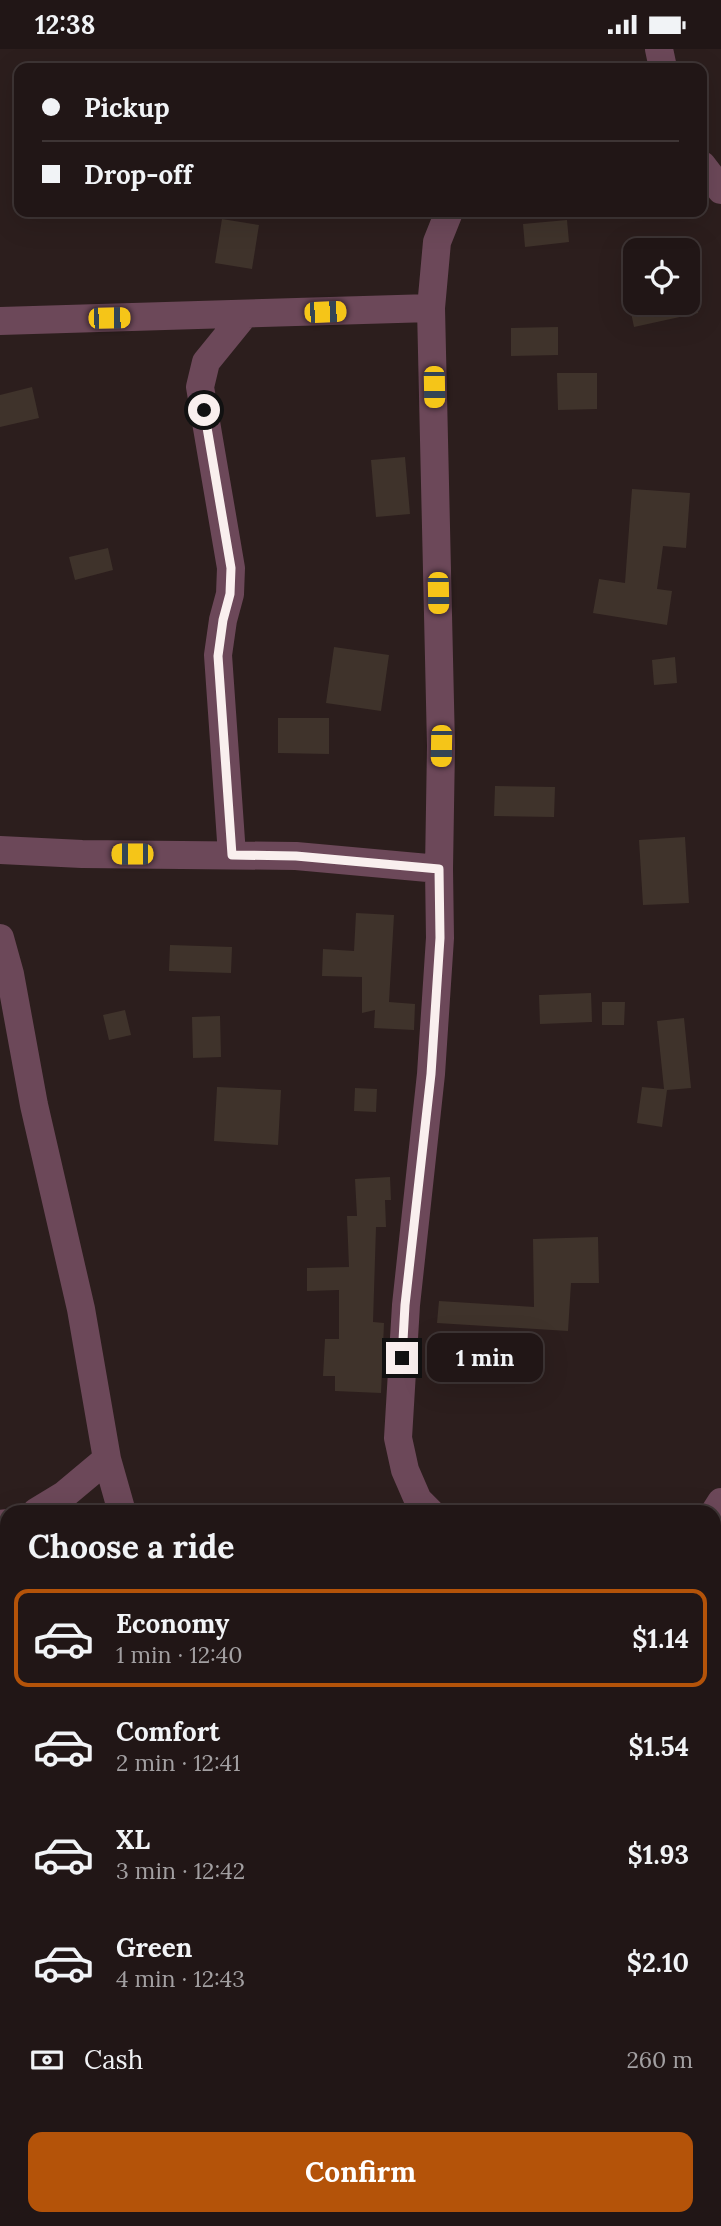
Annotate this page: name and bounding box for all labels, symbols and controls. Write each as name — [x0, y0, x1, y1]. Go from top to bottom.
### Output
text: 12:38 — [35, 8, 95, 41]
text: Pickup — [84, 91, 170, 124]
text: Drop-off — [84, 158, 192, 191]
map controls — [623, 238, 700, 315]
button: locate — [623, 238, 700, 315]
car — [304, 301, 347, 323]
car — [88, 307, 131, 329]
car — [424, 366, 445, 408]
route start — [188, 394, 220, 426]
car — [428, 572, 449, 614]
car — [431, 725, 452, 767]
car — [112, 844, 154, 865]
callout: 1 min — [426, 1333, 542, 1383]
route end — [386, 1342, 418, 1374]
text: 1 min — [456, 1343, 514, 1372]
text: Choose a ride — [28, 1526, 235, 1567]
icon: car — [32, 1607, 95, 1670]
text: Economy — [116, 1607, 229, 1640]
text: $1.14 — [632, 1622, 689, 1655]
text: 1 min · 12:40 — [116, 1640, 242, 1669]
icon: car — [32, 1715, 95, 1778]
text: Comfort — [116, 1715, 220, 1748]
text: $1.54 — [629, 1730, 689, 1763]
text: 2 min · 12:41 — [116, 1748, 241, 1777]
icon: car — [32, 1823, 95, 1886]
text: XL — [116, 1823, 150, 1856]
text: $1.93 — [628, 1838, 689, 1871]
text: 3 min · 12:42 — [116, 1856, 245, 1885]
icon: car — [32, 1931, 95, 1994]
text: Green — [116, 1931, 192, 1964]
text: $2.10 — [627, 1946, 689, 1979]
text: 4 min · 12:43 — [116, 1964, 245, 1993]
icon: cash — [28, 2041, 66, 2079]
text: Cash — [84, 2043, 143, 2076]
text: 260 m — [626, 2045, 693, 2074]
button: Confirm — [28, 2132, 693, 2212]

